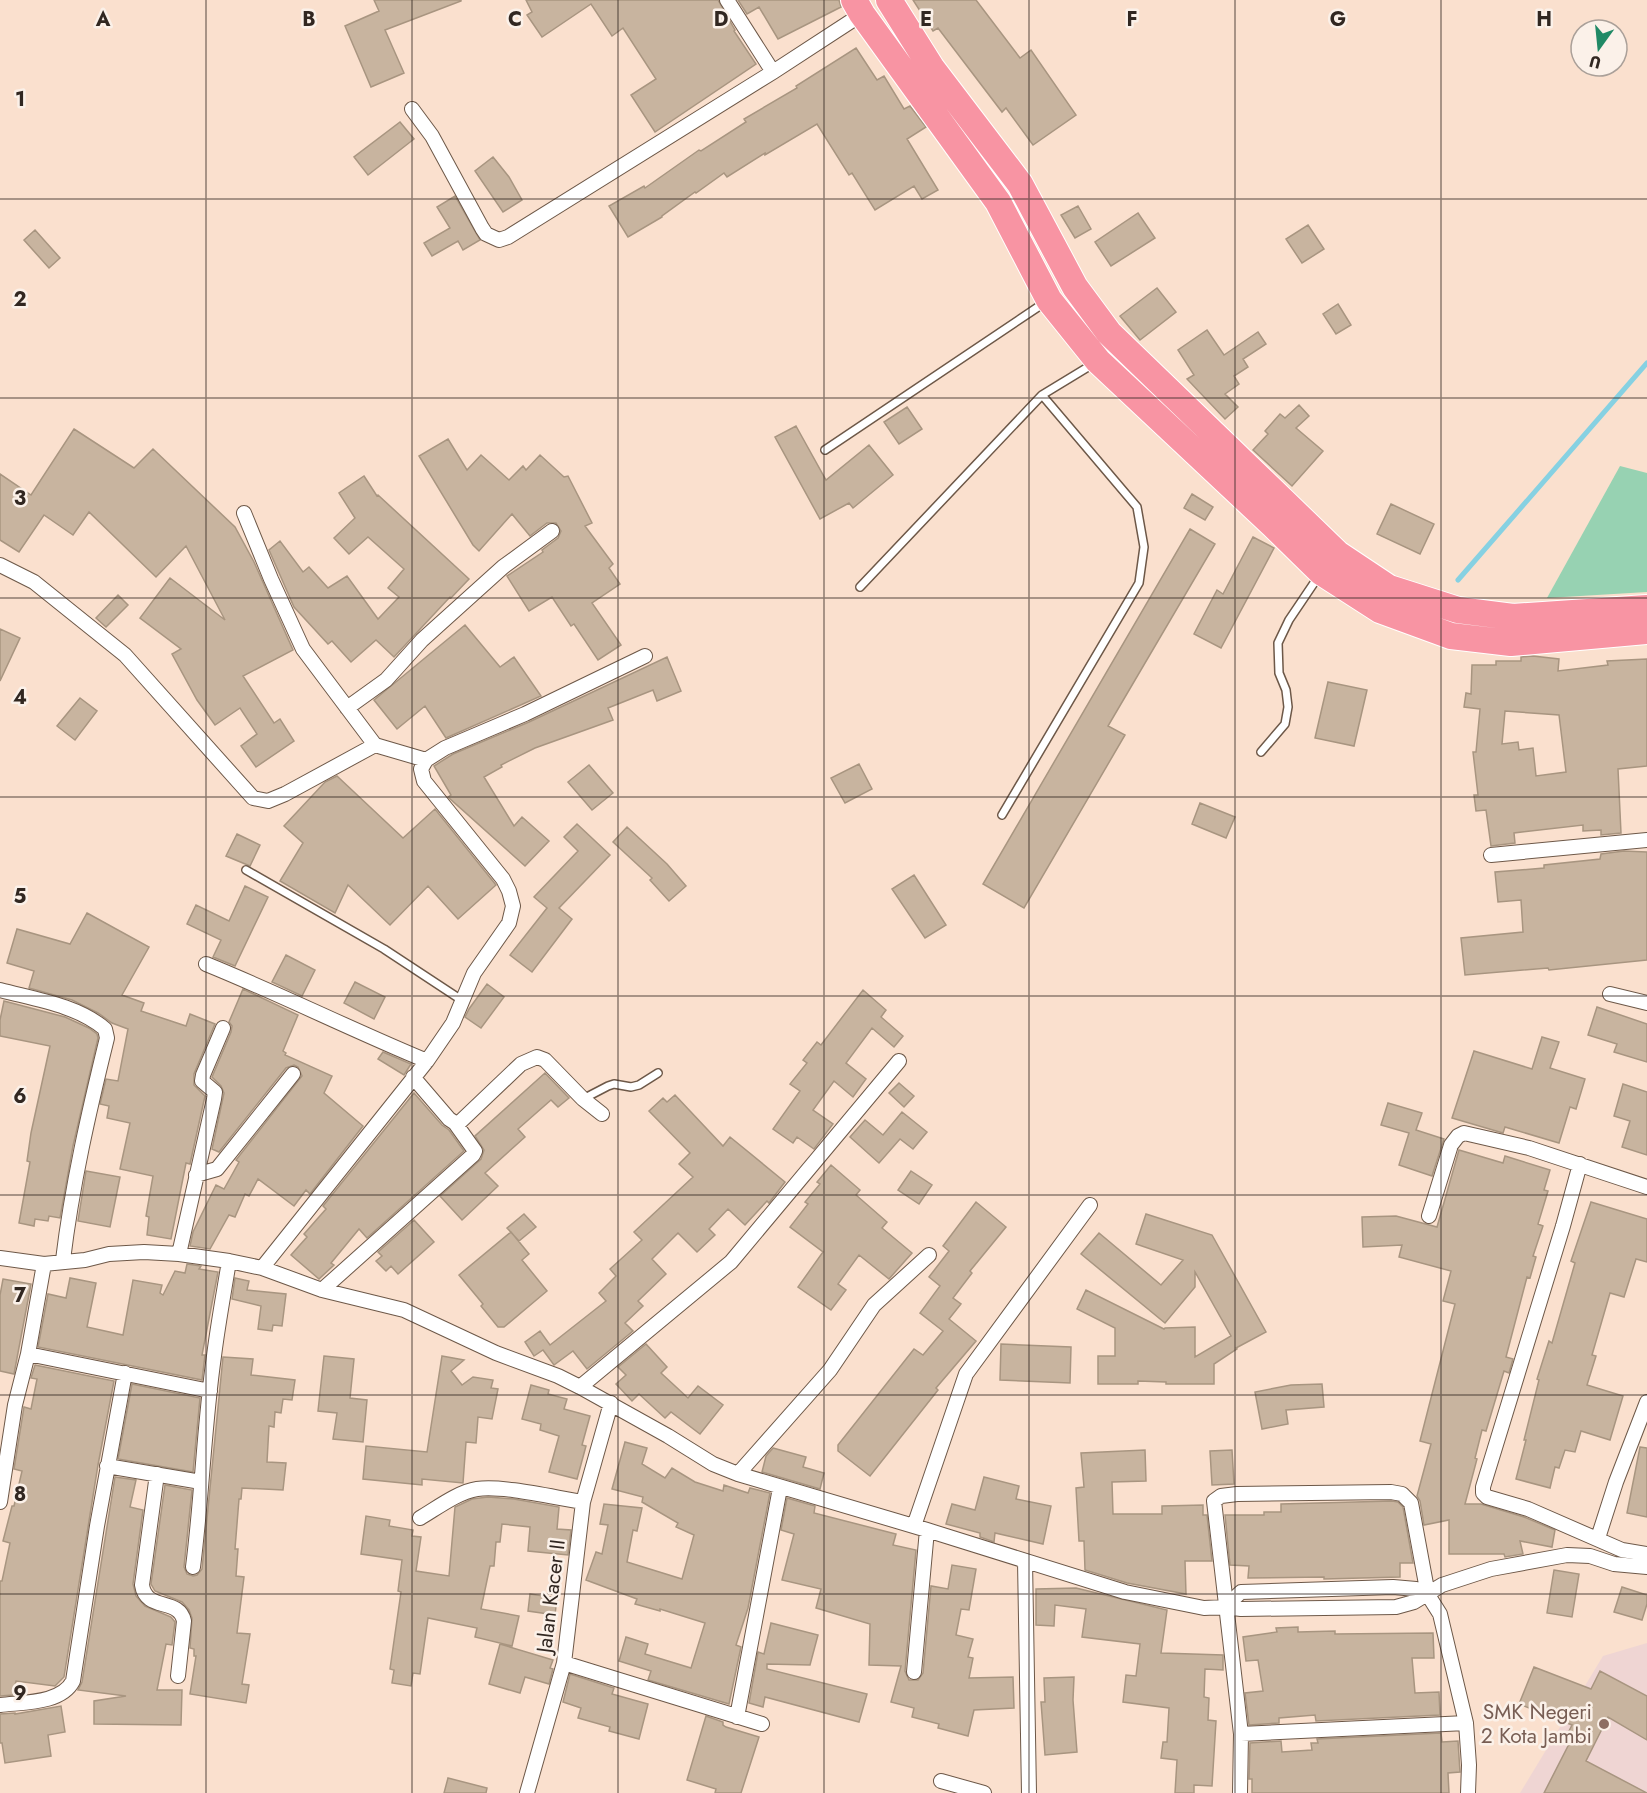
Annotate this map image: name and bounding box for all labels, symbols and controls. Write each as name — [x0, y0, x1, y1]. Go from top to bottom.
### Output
text: A — [95, 5, 111, 34]
text: B — [302, 5, 316, 34]
text: C — [508, 5, 522, 34]
text: D — [714, 5, 728, 34]
text: E — [920, 5, 932, 34]
text: F — [1126, 5, 1138, 34]
text: G — [1330, 5, 1346, 34]
text: H — [1536, 5, 1552, 34]
north arrow — [1569, 18, 1629, 78]
text: U — [1587, 49, 1604, 75]
text: 1 — [15, 85, 25, 114]
text: 2 — [13, 285, 27, 314]
text: 3 — [14, 484, 26, 513]
text: 4 — [13, 683, 27, 712]
text: 5 — [14, 882, 27, 911]
text: 6 — [13, 1082, 27, 1111]
text: 7 — [14, 1281, 27, 1310]
text: 8 — [14, 1480, 26, 1509]
street label: Jalan Kacer II — [529, 1538, 573, 1657]
text: 9 — [13, 1679, 27, 1708]
place label: SMK Negeri 2 Kota Jambi — [1481, 1697, 1592, 1751]
marker: SMK Negeri 2 Kota Jambi — [1597, 1717, 1611, 1731]

